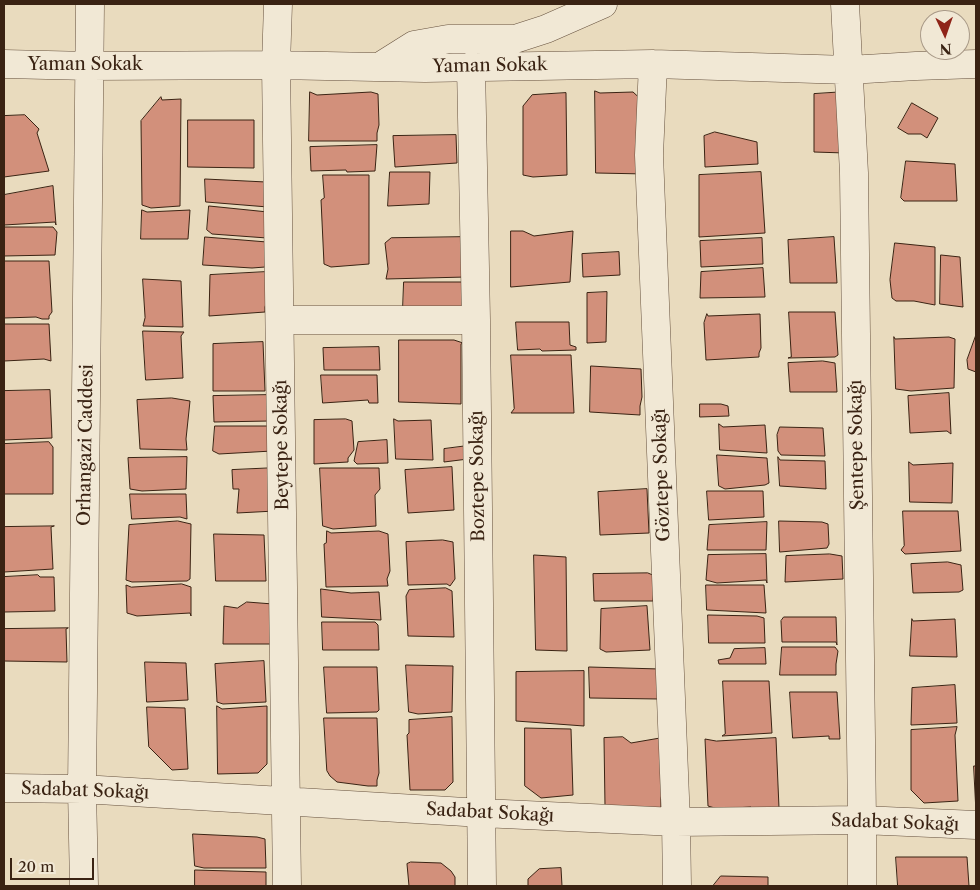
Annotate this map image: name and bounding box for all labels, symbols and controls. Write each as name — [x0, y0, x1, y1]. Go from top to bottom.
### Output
north arrow — [920, 10, 970, 60]
text: N — [939, 40, 952, 58]
street label: Yaman Sokak — [28, 54, 142, 76]
street label: Yaman Sokak — [433, 54, 547, 78]
street label: Orhangazi Caddesi — [74, 364, 98, 526]
street label: Beytepe Sokağı — [270, 379, 294, 511]
street label: Şentepe Sokağı — [845, 379, 869, 511]
street label: Göztepe Sokağı — [649, 408, 675, 542]
street label: Boztepe Sokağı — [466, 410, 490, 542]
street label: Sadabat Sokağı — [21, 778, 149, 804]
street label: Sadabat Sokağı — [425, 799, 555, 827]
street label: Sadabat Sokağı — [831, 810, 959, 836]
scale bar — [12, 848, 96, 880]
text: 20 m — [18, 857, 54, 876]

